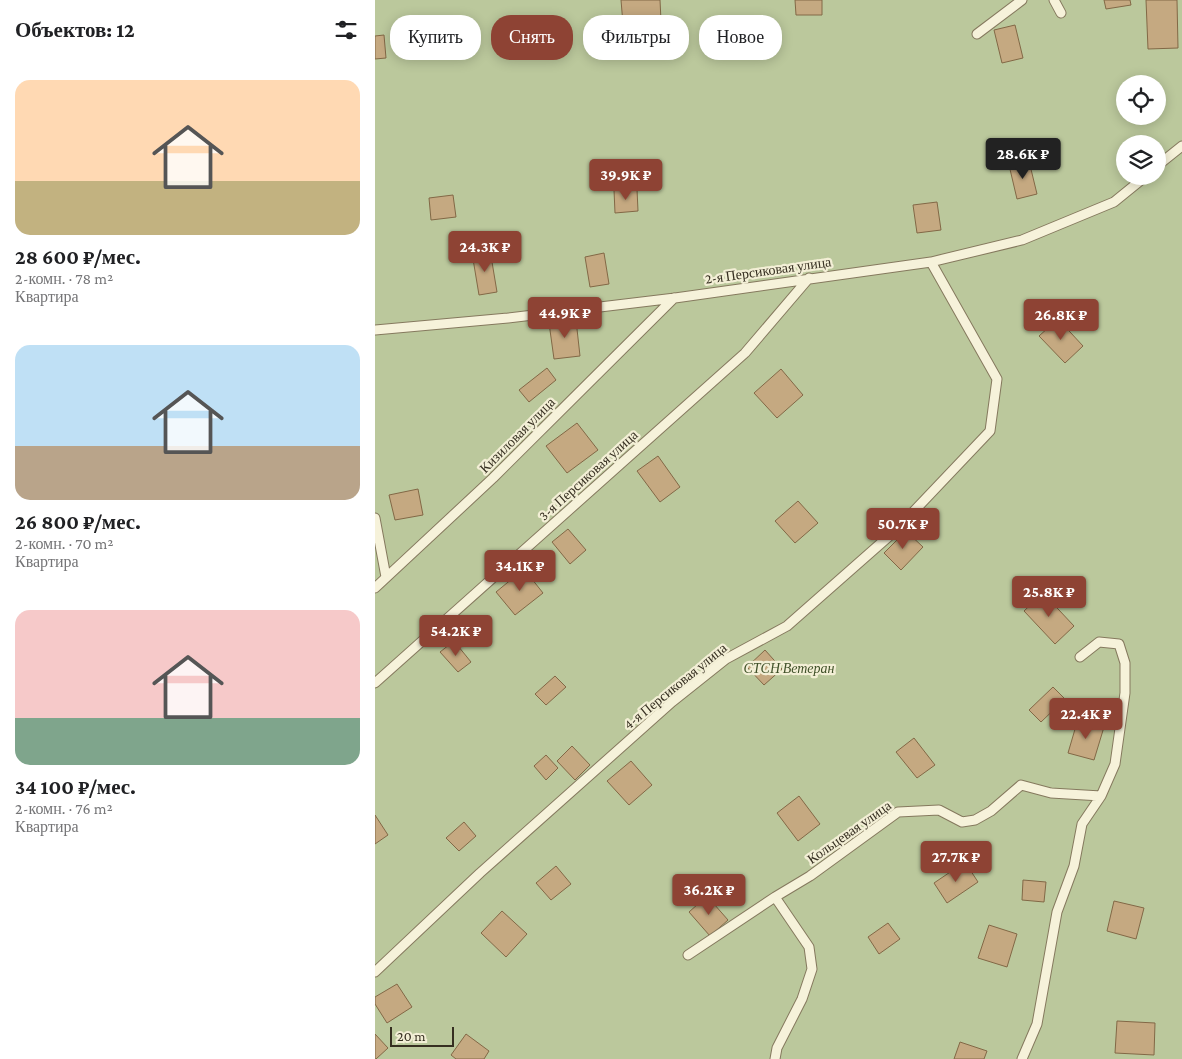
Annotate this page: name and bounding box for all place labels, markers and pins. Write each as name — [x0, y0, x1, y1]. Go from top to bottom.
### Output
pin: 28.6K ₽ — [977, 138, 1069, 180]
pin: 39.9K ₽ — [580, 158, 672, 201]
pin: 24.3K ₽ — [439, 230, 531, 273]
pin: 44.9K ₽ — [519, 296, 611, 339]
pin: 26.8K ₽ — [1015, 298, 1107, 341]
pin: 50.7K ₽ — [857, 508, 949, 550]
pin: 34.1K ₽ — [474, 550, 566, 592]
pin: 25.8K ₽ — [1003, 576, 1095, 618]
pin: 54.2K ₽ — [410, 614, 502, 657]
pin: 22.4K ₽ — [1040, 698, 1132, 740]
pin: 27.7K ₽ — [910, 840, 1002, 883]
pin: 36.2K ₽ — [663, 874, 755, 916]

